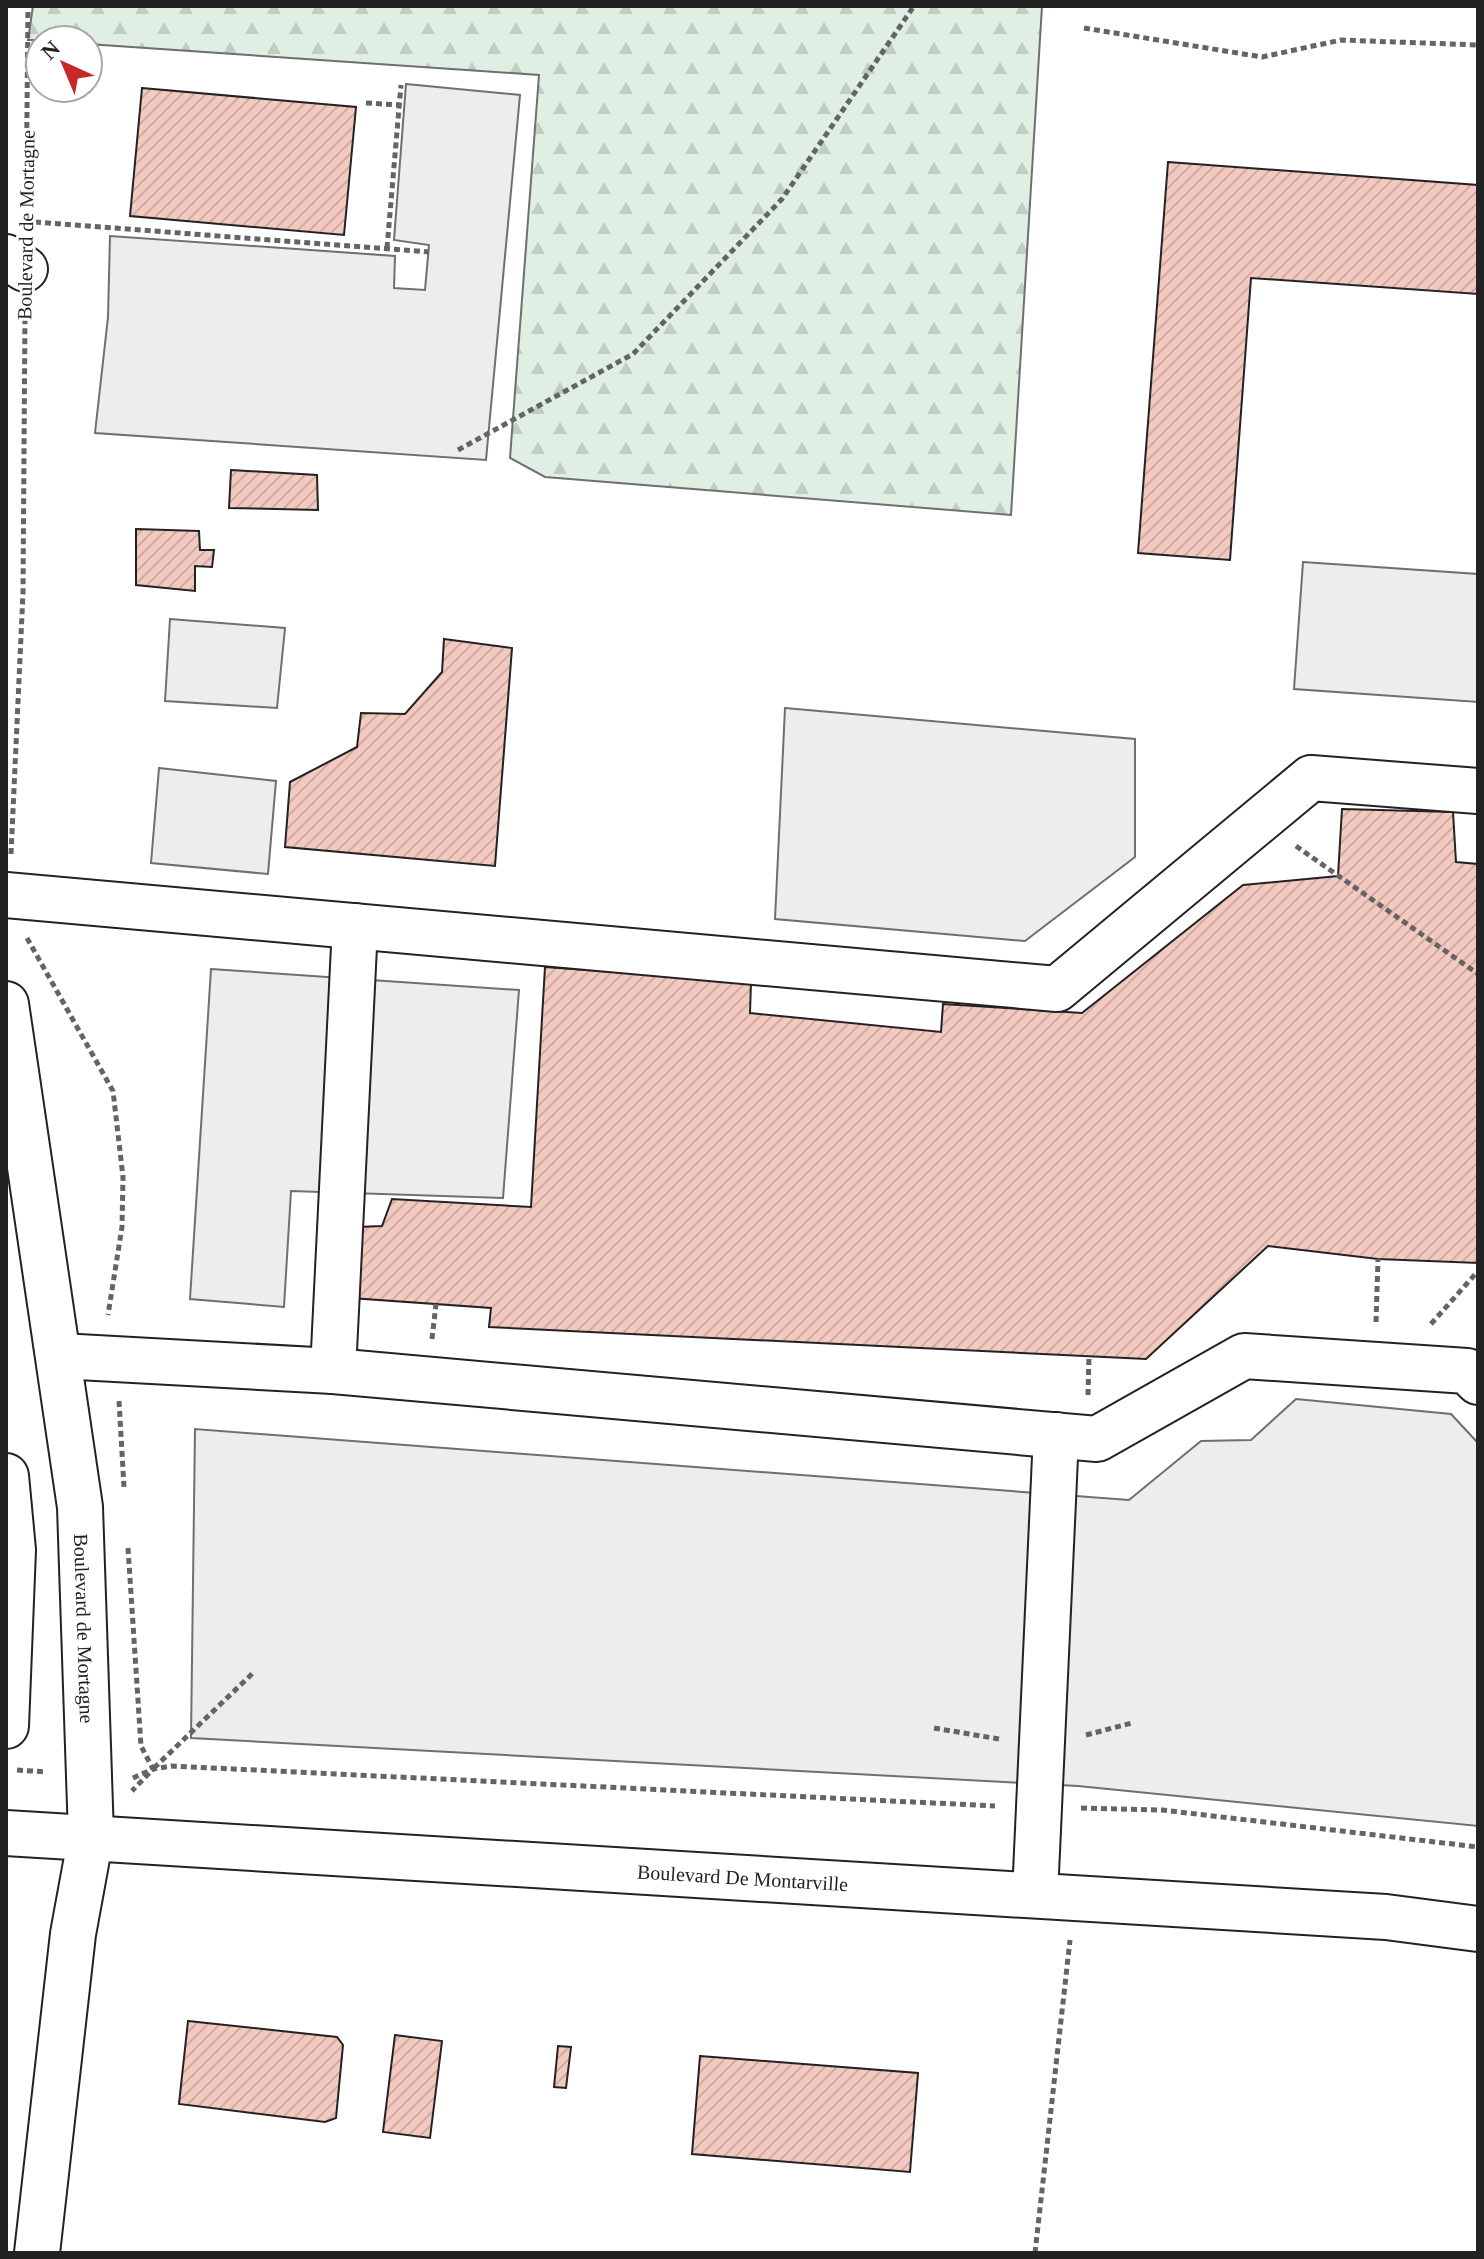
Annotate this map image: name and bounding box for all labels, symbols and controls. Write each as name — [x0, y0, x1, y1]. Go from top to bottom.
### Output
north arrow — [24, 24, 104, 104]
text: N — [36, 35, 65, 64]
street label: Boulevard de Mortagne — [13, 130, 40, 320]
street label: Boulevard de Mortagne — [70, 1533, 98, 1724]
street label: Boulevard De Montarville — [637, 1860, 849, 1895]

